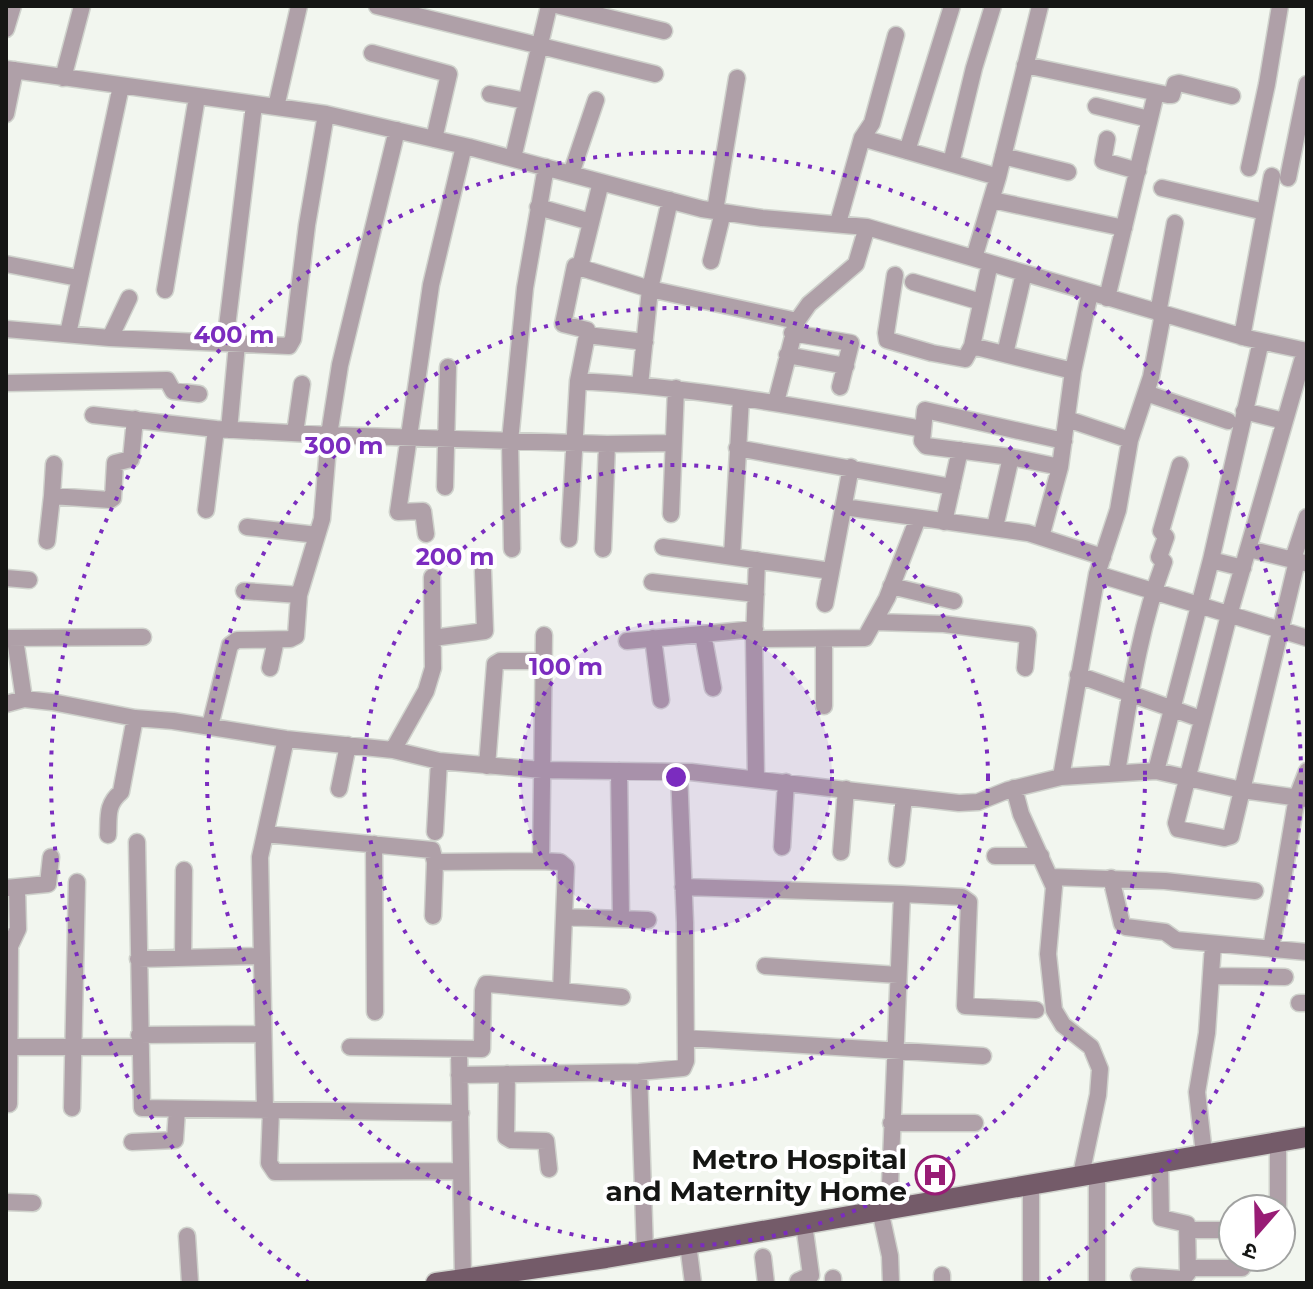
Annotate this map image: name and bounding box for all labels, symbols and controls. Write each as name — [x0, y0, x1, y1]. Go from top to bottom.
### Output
text: 400 m — [193, 320, 275, 349]
text: 300 m — [304, 431, 383, 460]
text: 200 m — [416, 542, 494, 571]
text: 100 m — [529, 652, 603, 681]
centre of rings — [662, 763, 690, 791]
place label: Metro Hospital and Maternity Home — [606, 1142, 907, 1208]
hospital icon: Metro Hospital and Maternity Home — [914, 1154, 956, 1196]
north arrow — [1217, 1193, 1297, 1273]
text: उ — [1239, 1236, 1261, 1266]

